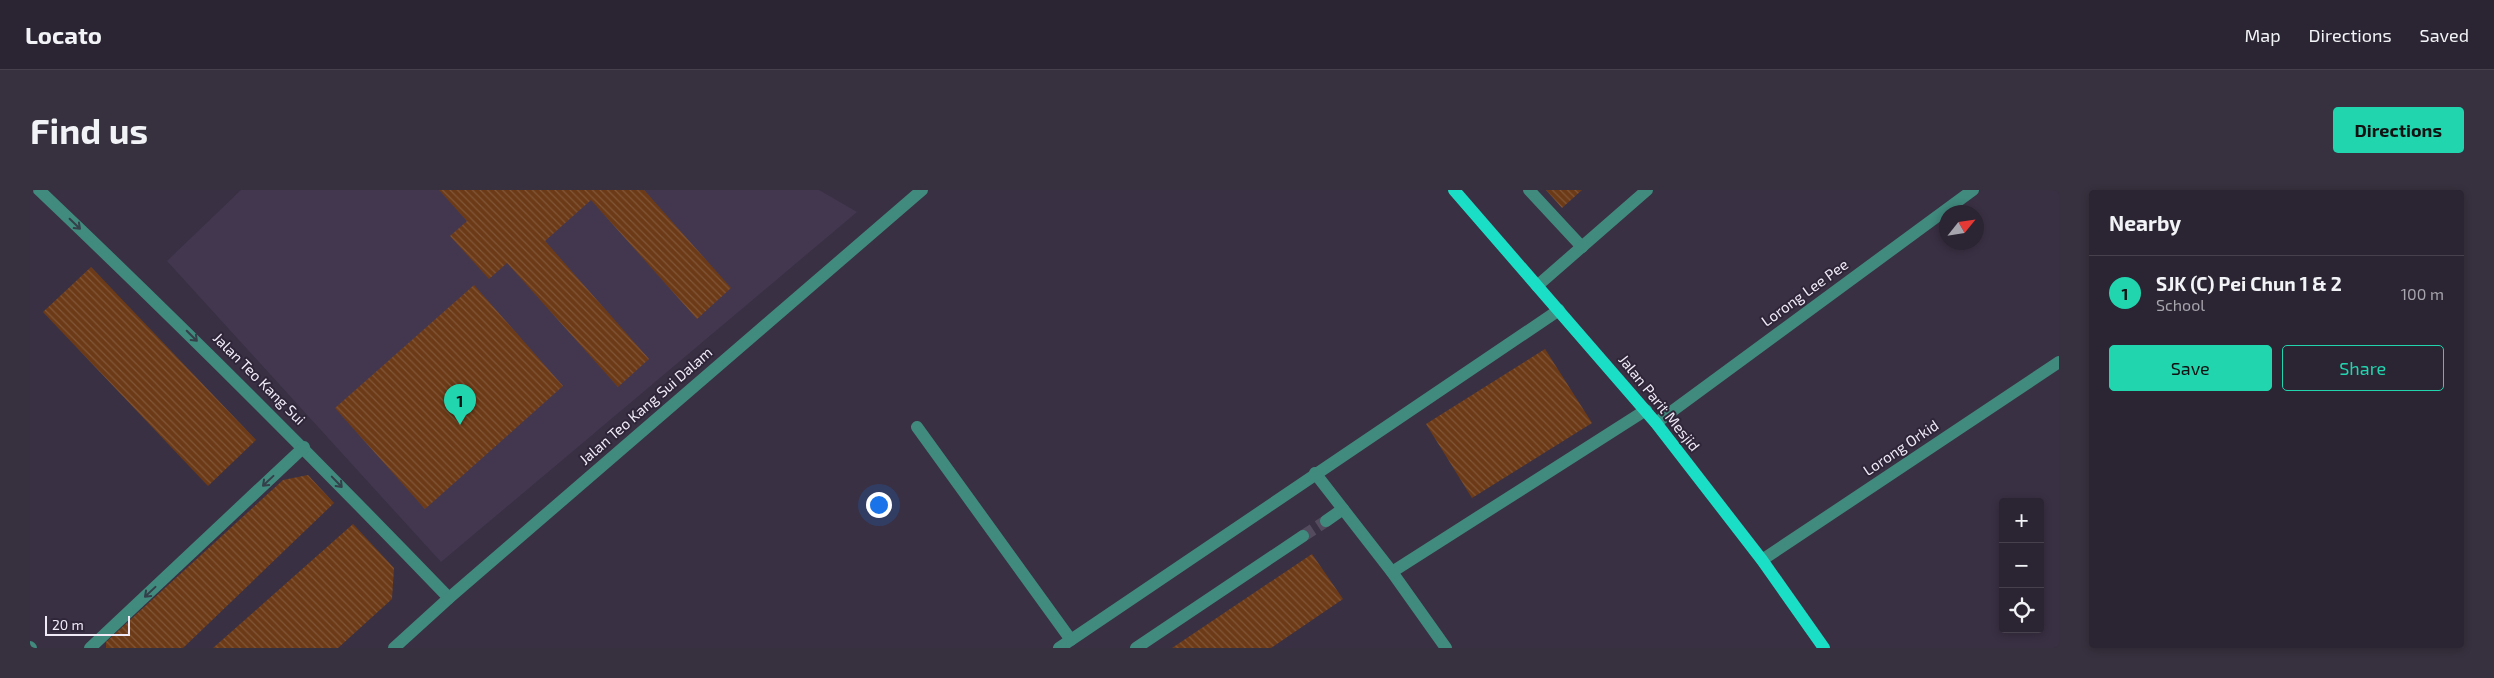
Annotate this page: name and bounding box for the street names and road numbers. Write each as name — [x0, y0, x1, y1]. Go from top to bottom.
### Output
street label: Lorong Lee Pee — [1757, 255, 1851, 330]
street label: Jalan Teo Kang Sui — [210, 328, 310, 428]
street label: Jalan Teo Kang Sui Dalam — [575, 343, 716, 468]
street label: Jalan Parit Mesjid — [1615, 351, 1704, 455]
street label: Lorong Orkid — [1859, 415, 1942, 479]

